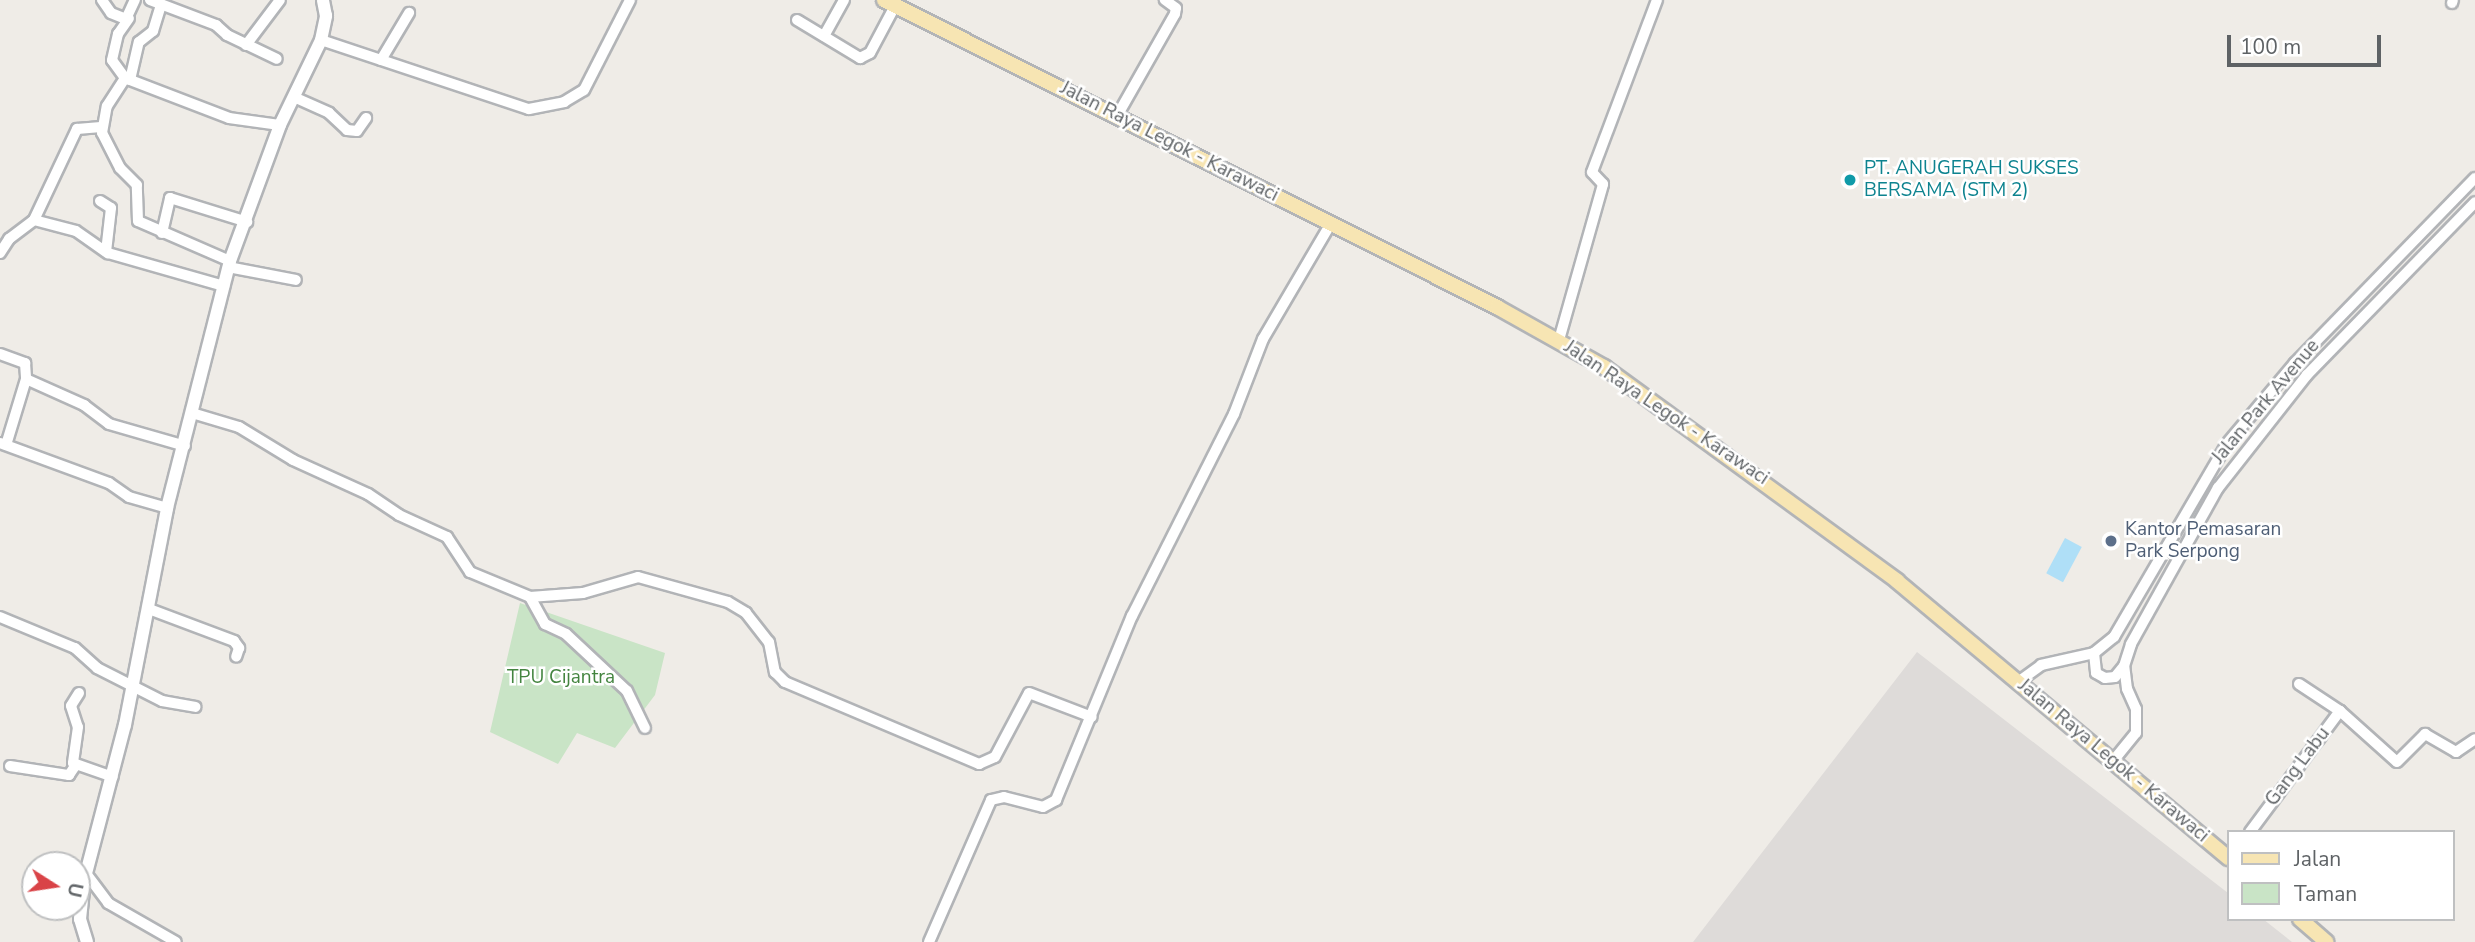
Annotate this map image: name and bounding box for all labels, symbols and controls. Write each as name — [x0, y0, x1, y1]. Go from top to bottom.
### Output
scale bar — [2230, 21, 2384, 65]
text: 100 m — [2240, 33, 2301, 61]
street label: Jalan Raya Legok - Karawaci — [1056, 77, 1282, 207]
place label: PT. ANUGERAH SUKSES BERSAMA (STM 2) — [1864, 158, 2079, 202]
marker: PT. ANUGERAH SUKSES BERSAMA (STM 2) — [1842, 172, 1858, 188]
street label: Jalan Park Avenue — [2207, 335, 2325, 469]
street label: Jalan Raya Legok - Karawaci — [1559, 336, 1773, 490]
place label: Kantor Pemasaran Park Serpong — [2125, 519, 2281, 563]
marker: Kantor Pemasaran Park Serpong — [2103, 533, 2119, 549]
park label: TPU Cijantra — [507, 667, 615, 689]
street label: Jalan Raya Legok - Karawaci — [2013, 675, 2213, 847]
street label: Gang Labu — [2261, 723, 2335, 811]
legend — [2226, 830, 2454, 921]
text: Jalan — [2294, 845, 2341, 873]
north arrow — [21, 851, 91, 921]
text: U — [60, 880, 89, 900]
text: Taman — [2294, 880, 2357, 908]

